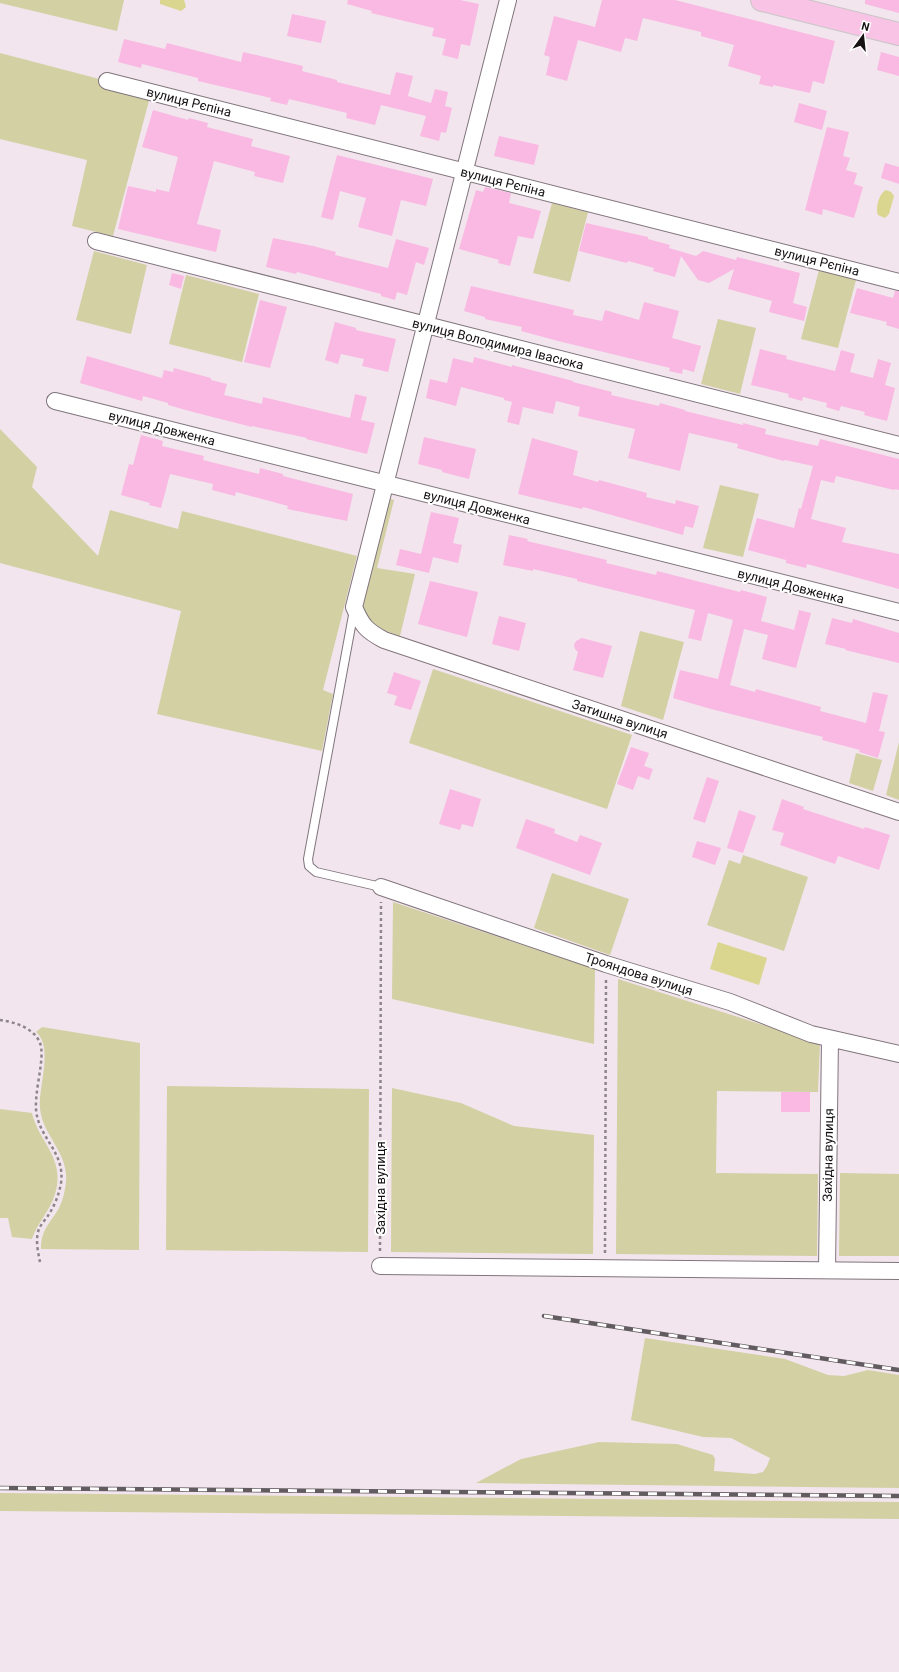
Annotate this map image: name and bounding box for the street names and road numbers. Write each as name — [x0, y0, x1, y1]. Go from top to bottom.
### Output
street label: вулиця Рєпіна — [145, 84, 233, 120]
street label: вулиця Рєпіна — [459, 164, 547, 200]
street label: вулиця Рєпіна — [773, 243, 861, 279]
street label: вулиця Володимира Івасюка — [411, 315, 585, 373]
street label: вулиця Довженка — [107, 407, 217, 449]
street label: вулиця Довженка — [422, 486, 532, 528]
street label: вулиця Довженка — [736, 565, 846, 607]
street label: Затишна вулиця — [570, 696, 670, 742]
street label: Трояндова вулиця — [583, 949, 695, 999]
street label: Західна вулиця — [820, 1108, 836, 1202]
street label: Західна вулиця — [373, 1141, 388, 1235]

